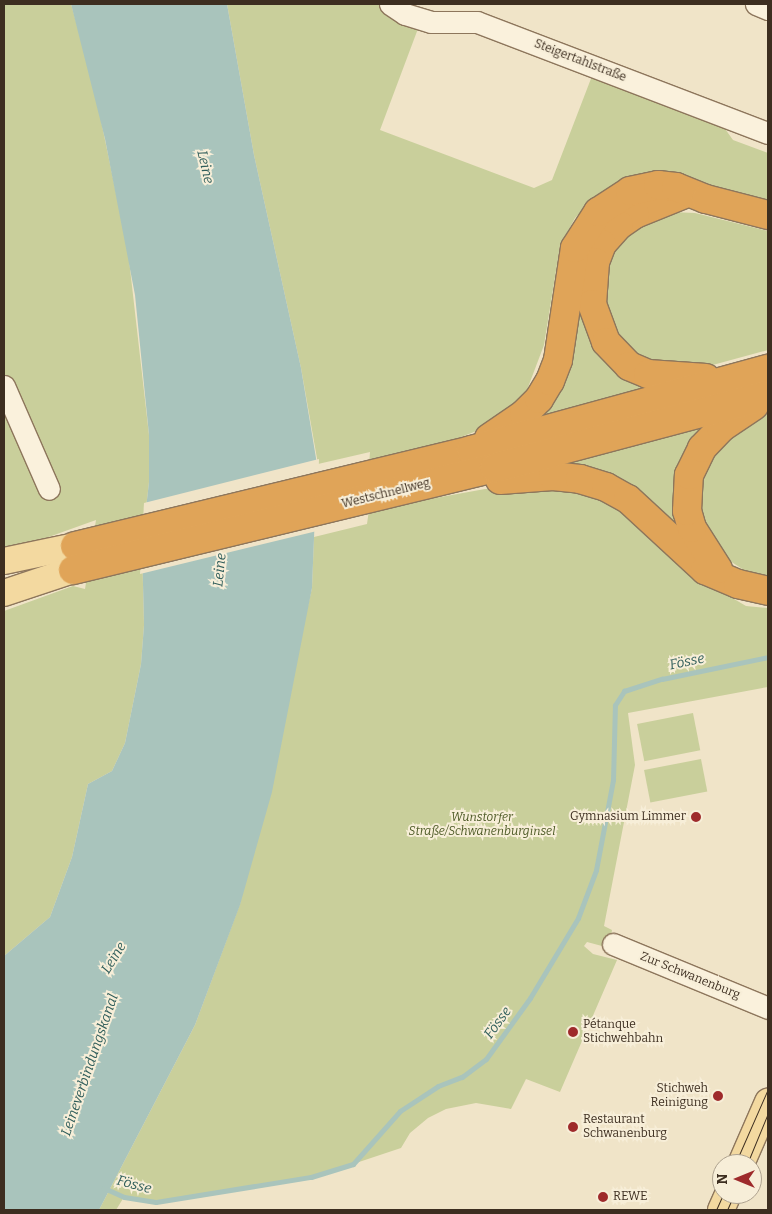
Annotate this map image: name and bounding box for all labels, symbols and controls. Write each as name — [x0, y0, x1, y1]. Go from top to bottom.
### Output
street label: Steigertahlstraße — [532, 37, 628, 85]
water label: Leine — [193, 149, 217, 185]
street label: Westschnellweg — [340, 476, 432, 512]
water label: Leine — [210, 552, 230, 588]
water label: Fösse — [668, 650, 706, 674]
place label: Gymnasium Limmer — [570, 810, 686, 824]
park label: Wunstorfer Straße/Schwanenburginsel — [409, 811, 555, 839]
marker: Gymnasium Limmer — [690, 811, 702, 823]
water label: Leine — [98, 939, 130, 977]
street label: Zur Schwanenburg — [638, 949, 742, 1003]
water label: Leineverbindungskanal — [58, 992, 122, 1138]
water label: Fösse — [481, 1004, 515, 1042]
place label: Pétanque Stichwehbahn — [583, 1018, 663, 1046]
marker: Pétanque Stichwehbahn — [567, 1026, 579, 1038]
place label: Stichweh Reinigung — [651, 1082, 708, 1110]
marker: Stichweh Reinigung — [712, 1090, 724, 1102]
place label: Restaurant Schwanenburg — [583, 1113, 667, 1141]
marker: Restaurant Schwanenburg — [567, 1121, 579, 1133]
north arrow — [712, 1154, 762, 1204]
water label: Fösse — [115, 1172, 153, 1198]
text: N — [714, 1174, 731, 1184]
place label: REWE — [613, 1190, 647, 1204]
marker: REWE — [597, 1191, 609, 1203]

